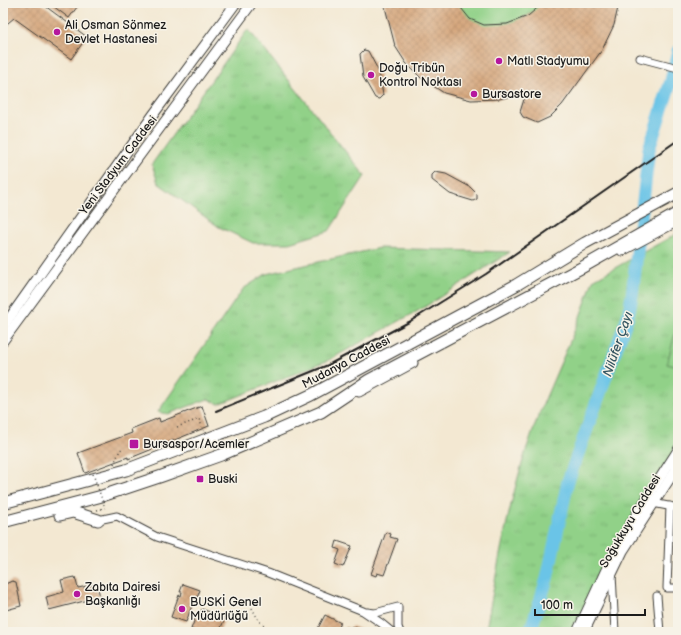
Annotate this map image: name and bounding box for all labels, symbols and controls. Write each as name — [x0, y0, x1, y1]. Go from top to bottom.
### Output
place label: Ali Osman Sönmez Devlet Hastanesi — [65, 18, 166, 47]
marker: Ali Osman Sönmez Devlet Hastanesi — [52, 27, 62, 37]
place label: Matlı Stadyumu — [507, 54, 589, 69]
marker: Matlı Stadyumu — [494, 56, 504, 66]
place label: Doğu Tribün Kontrol Noktası — [379, 61, 462, 90]
marker: Doğu Tribün Kontrol Noktası — [366, 70, 376, 80]
place label: Bursastore — [482, 87, 541, 102]
marker: Bursastore — [469, 89, 479, 99]
street label: Yeni Stadyum Caddesi — [76, 113, 161, 219]
water label: Nilüfer Çayı — [599, 310, 637, 379]
street label: Mudanya Caddesi — [300, 333, 393, 392]
place label: Bursaspor/Acemler — [143, 437, 250, 452]
marker: Bursaspor/Acemler — [128, 438, 140, 450]
place label: Buski — [208, 472, 238, 487]
street label: Soğukkuyu Caddesi — [597, 472, 664, 571]
marker: Buski — [195, 474, 205, 484]
place label: Zabıta Dairesi Başkanlığı — [84, 580, 160, 609]
marker: Zabıta Dairesi Başkanlığı — [72, 589, 82, 599]
scale bar — [535, 591, 645, 617]
place label: BUSKİ Genel Müdürlüğü — [190, 594, 261, 624]
text: 100 m — [541, 598, 573, 613]
marker: BUSKİ Genel Müdürlüğü — [177, 604, 187, 614]

